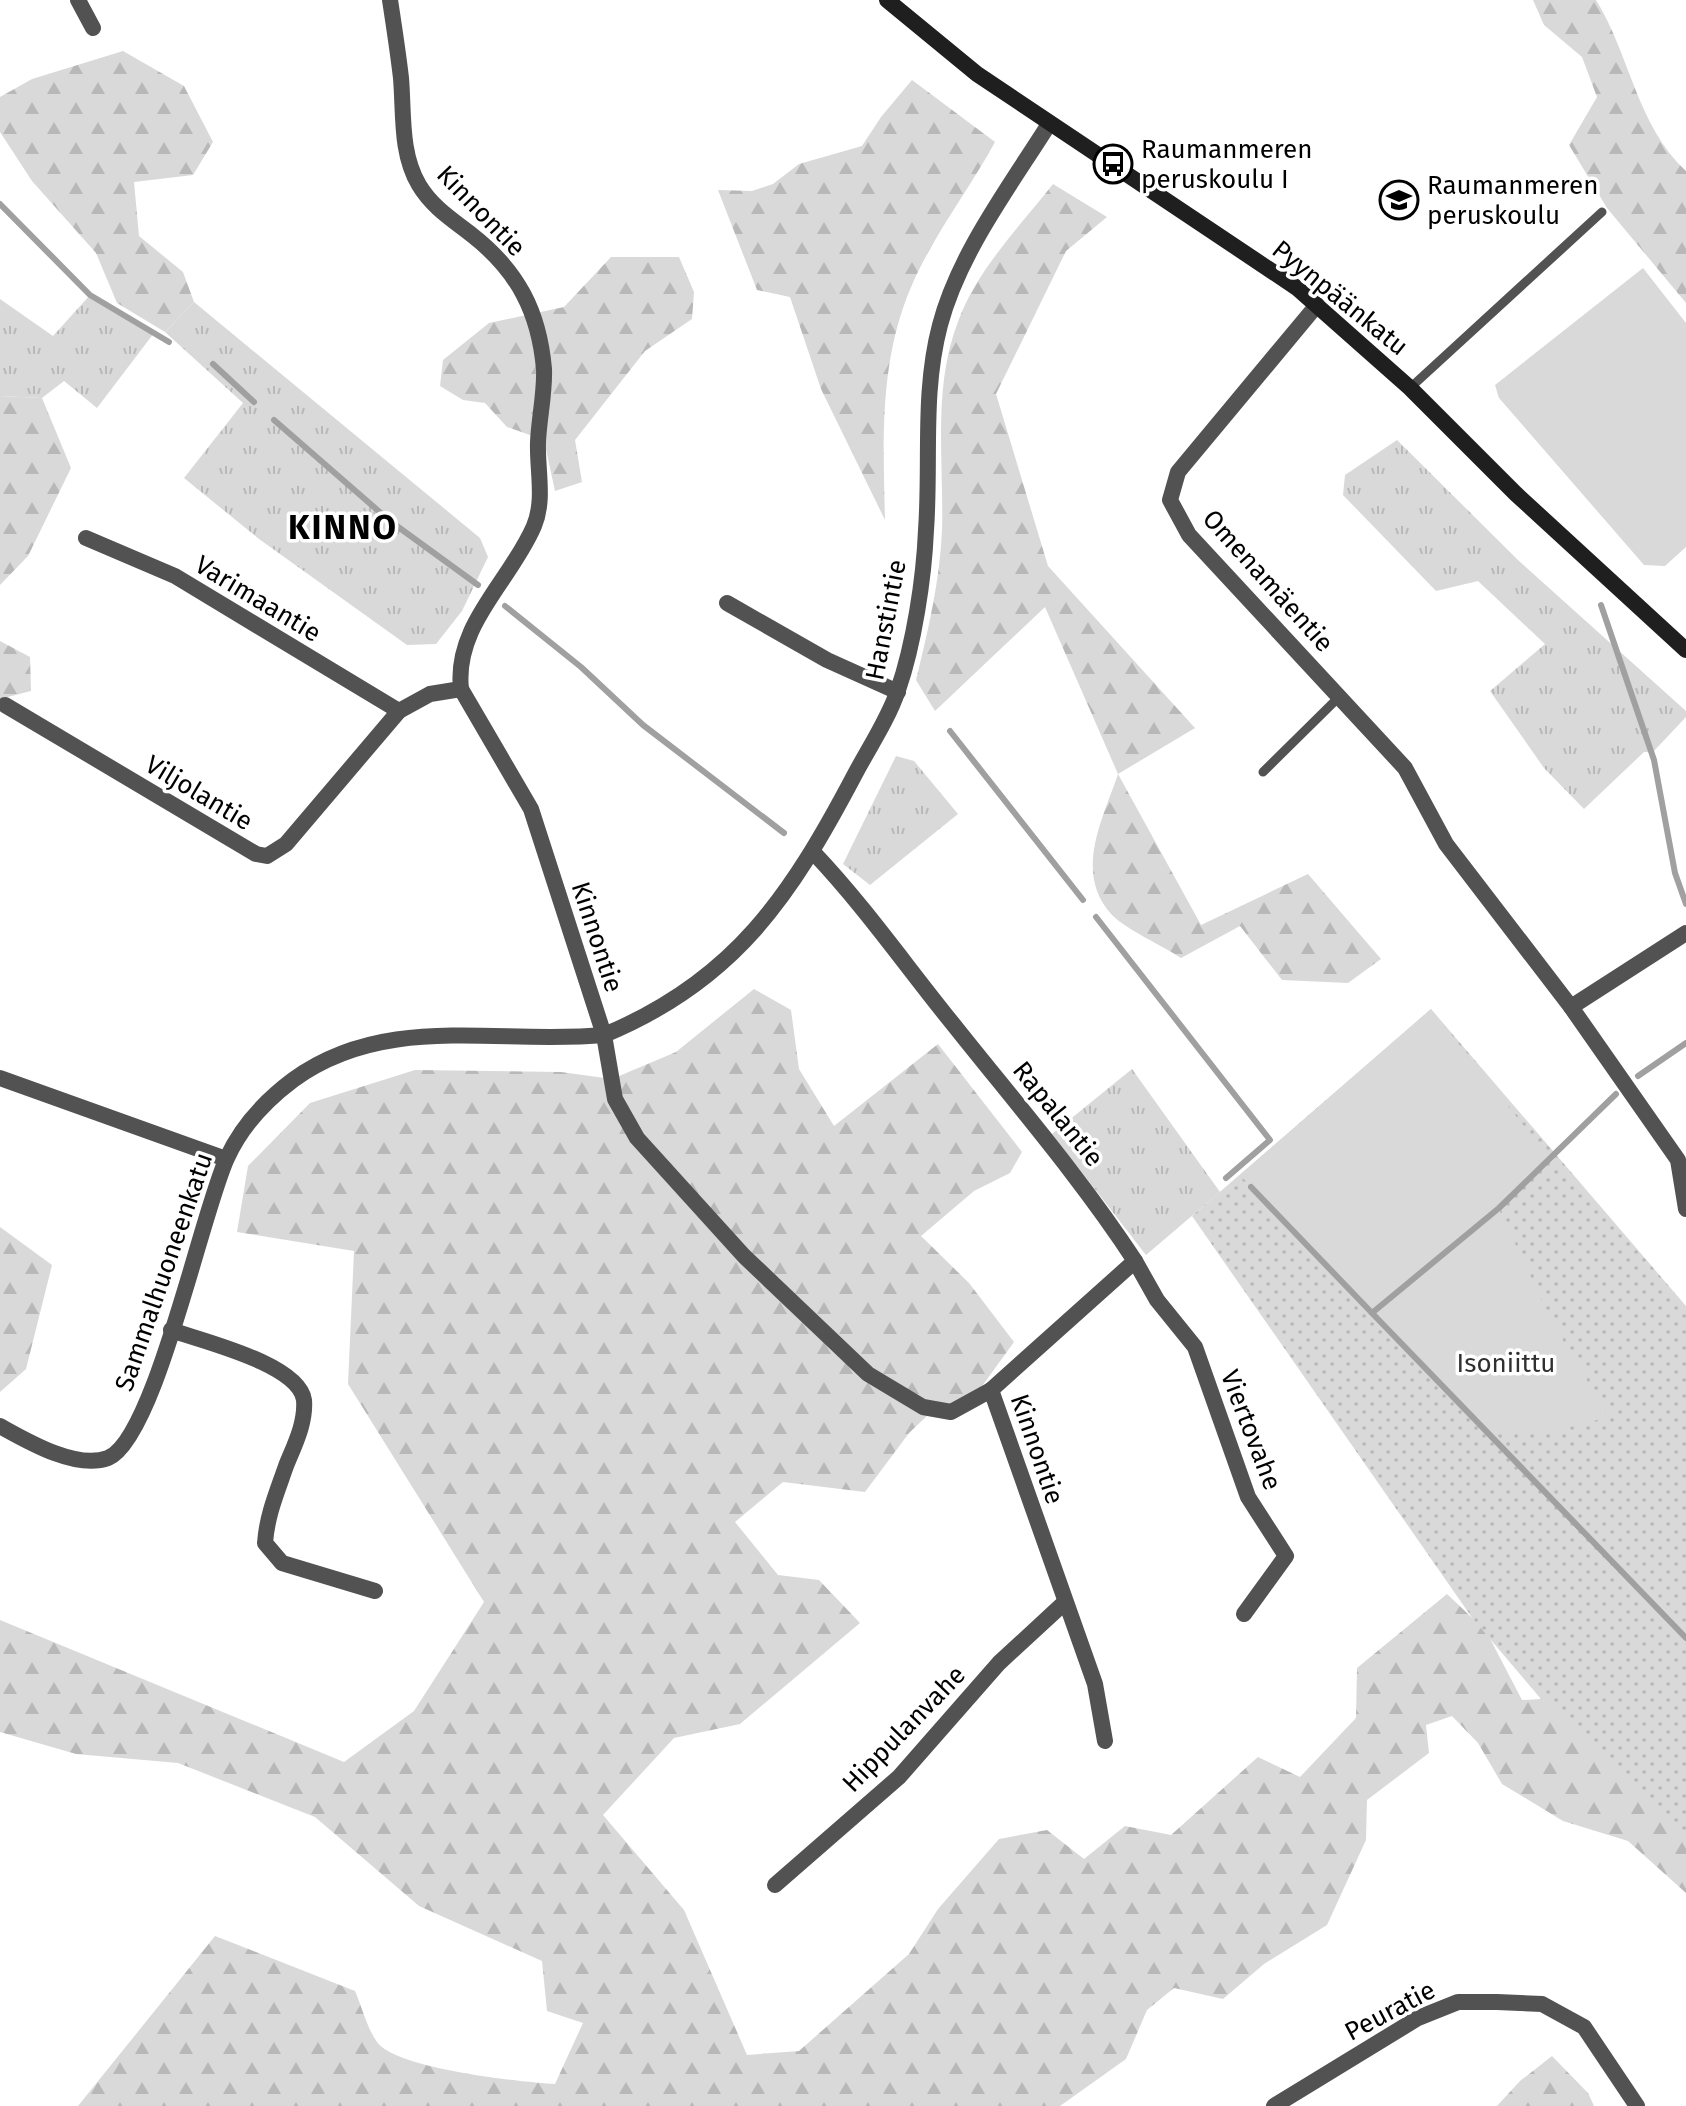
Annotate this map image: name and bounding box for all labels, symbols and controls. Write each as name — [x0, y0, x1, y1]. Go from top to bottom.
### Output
place label: Raumanmeren peruskoulu I — [1141, 134, 1313, 195]
bus stop icon: Raumanmeren peruskoulu I — [1092, 143, 1134, 185]
street label: Kinnontie — [430, 159, 532, 263]
place label: Raumanmeren peruskoulu — [1427, 170, 1599, 231]
school or university icon: Raumanmeren peruskoulu — [1378, 179, 1420, 221]
street label: Pyynpäänkatu — [1266, 234, 1414, 362]
street label: Omenamäentie — [1196, 504, 1340, 658]
district label: KINNO — [288, 507, 398, 548]
street label: Varimaantie — [189, 549, 327, 649]
street label: Hanstintie — [859, 557, 913, 683]
street label: Viljolantie — [140, 749, 258, 837]
street label: Kinnontie — [565, 878, 629, 996]
street label: Rapalantie — [1006, 1055, 1110, 1173]
street label: Sammalhuoneenkatu — [109, 1149, 219, 1395]
park label: Isoniittu — [1457, 1348, 1555, 1379]
street label: Viertovahe — [1214, 1366, 1288, 1494]
street label: Kinnontie — [1004, 1390, 1070, 1508]
street label: Hippulanvahe — [836, 1659, 972, 1799]
street label: Peuratie — [1340, 1974, 1440, 2048]

